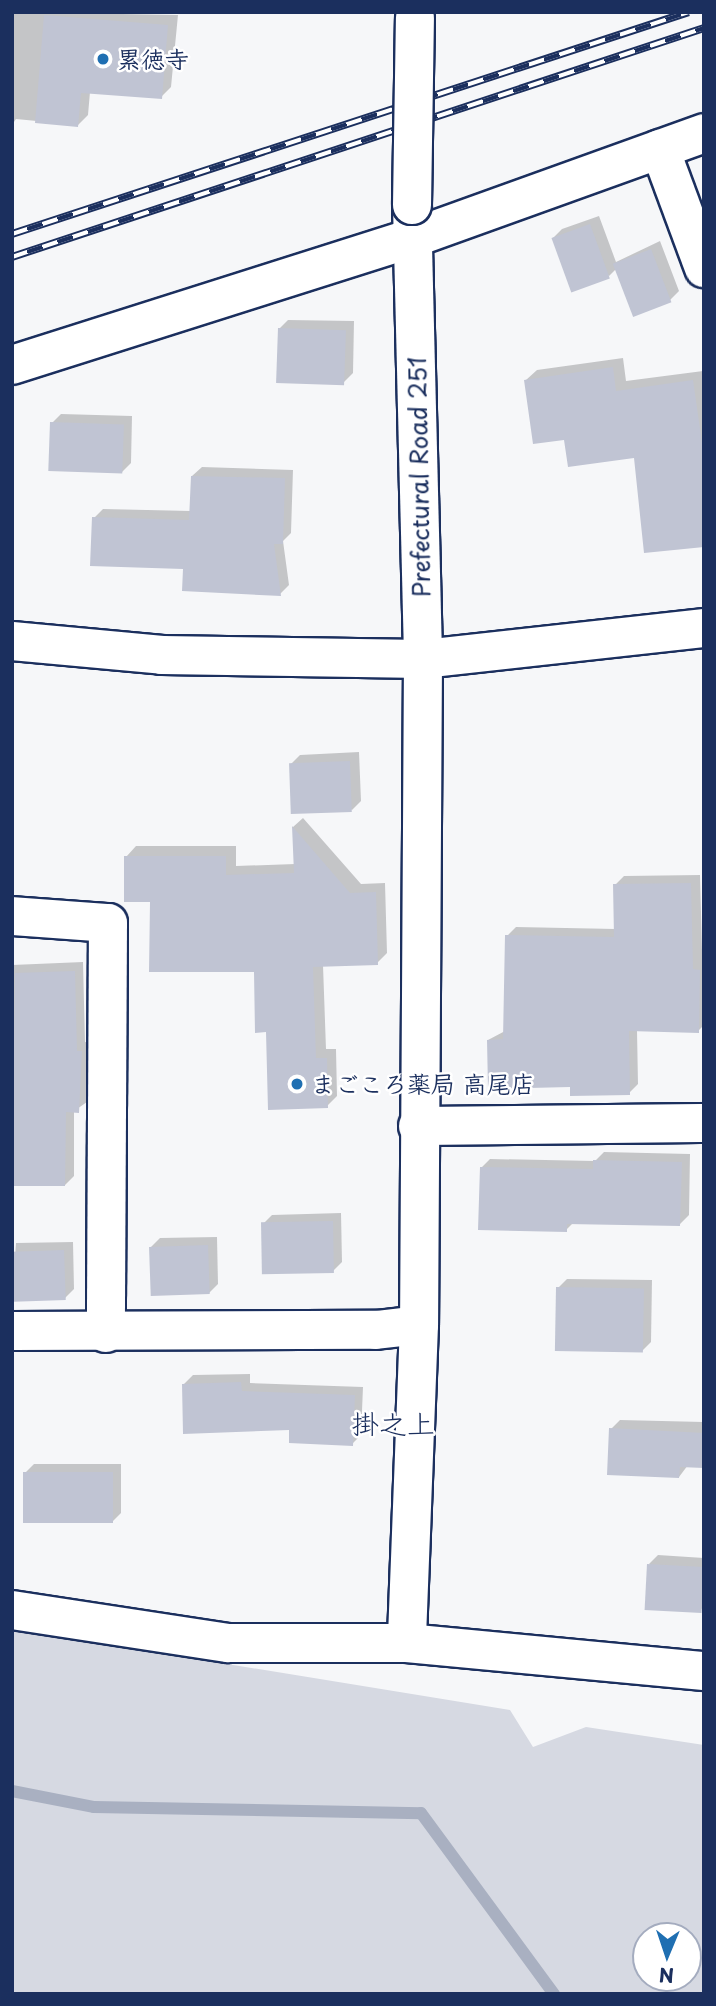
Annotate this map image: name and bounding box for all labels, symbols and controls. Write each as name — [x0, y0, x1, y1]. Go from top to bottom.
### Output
place label: 累徳寺 — [117, 45, 189, 73]
marker: 累徳寺 — [95, 51, 111, 67]
street label: Prefectural Road 251 — [403, 357, 435, 597]
place label: まごころ薬局 高尾店 — [311, 1070, 535, 1098]
marker: まごころ薬局 高尾店 — [289, 1076, 305, 1092]
district label: 掛之上 — [351, 1406, 435, 1440]
north arrow — [632, 1922, 702, 1992]
text: N — [658, 1962, 674, 1990]

